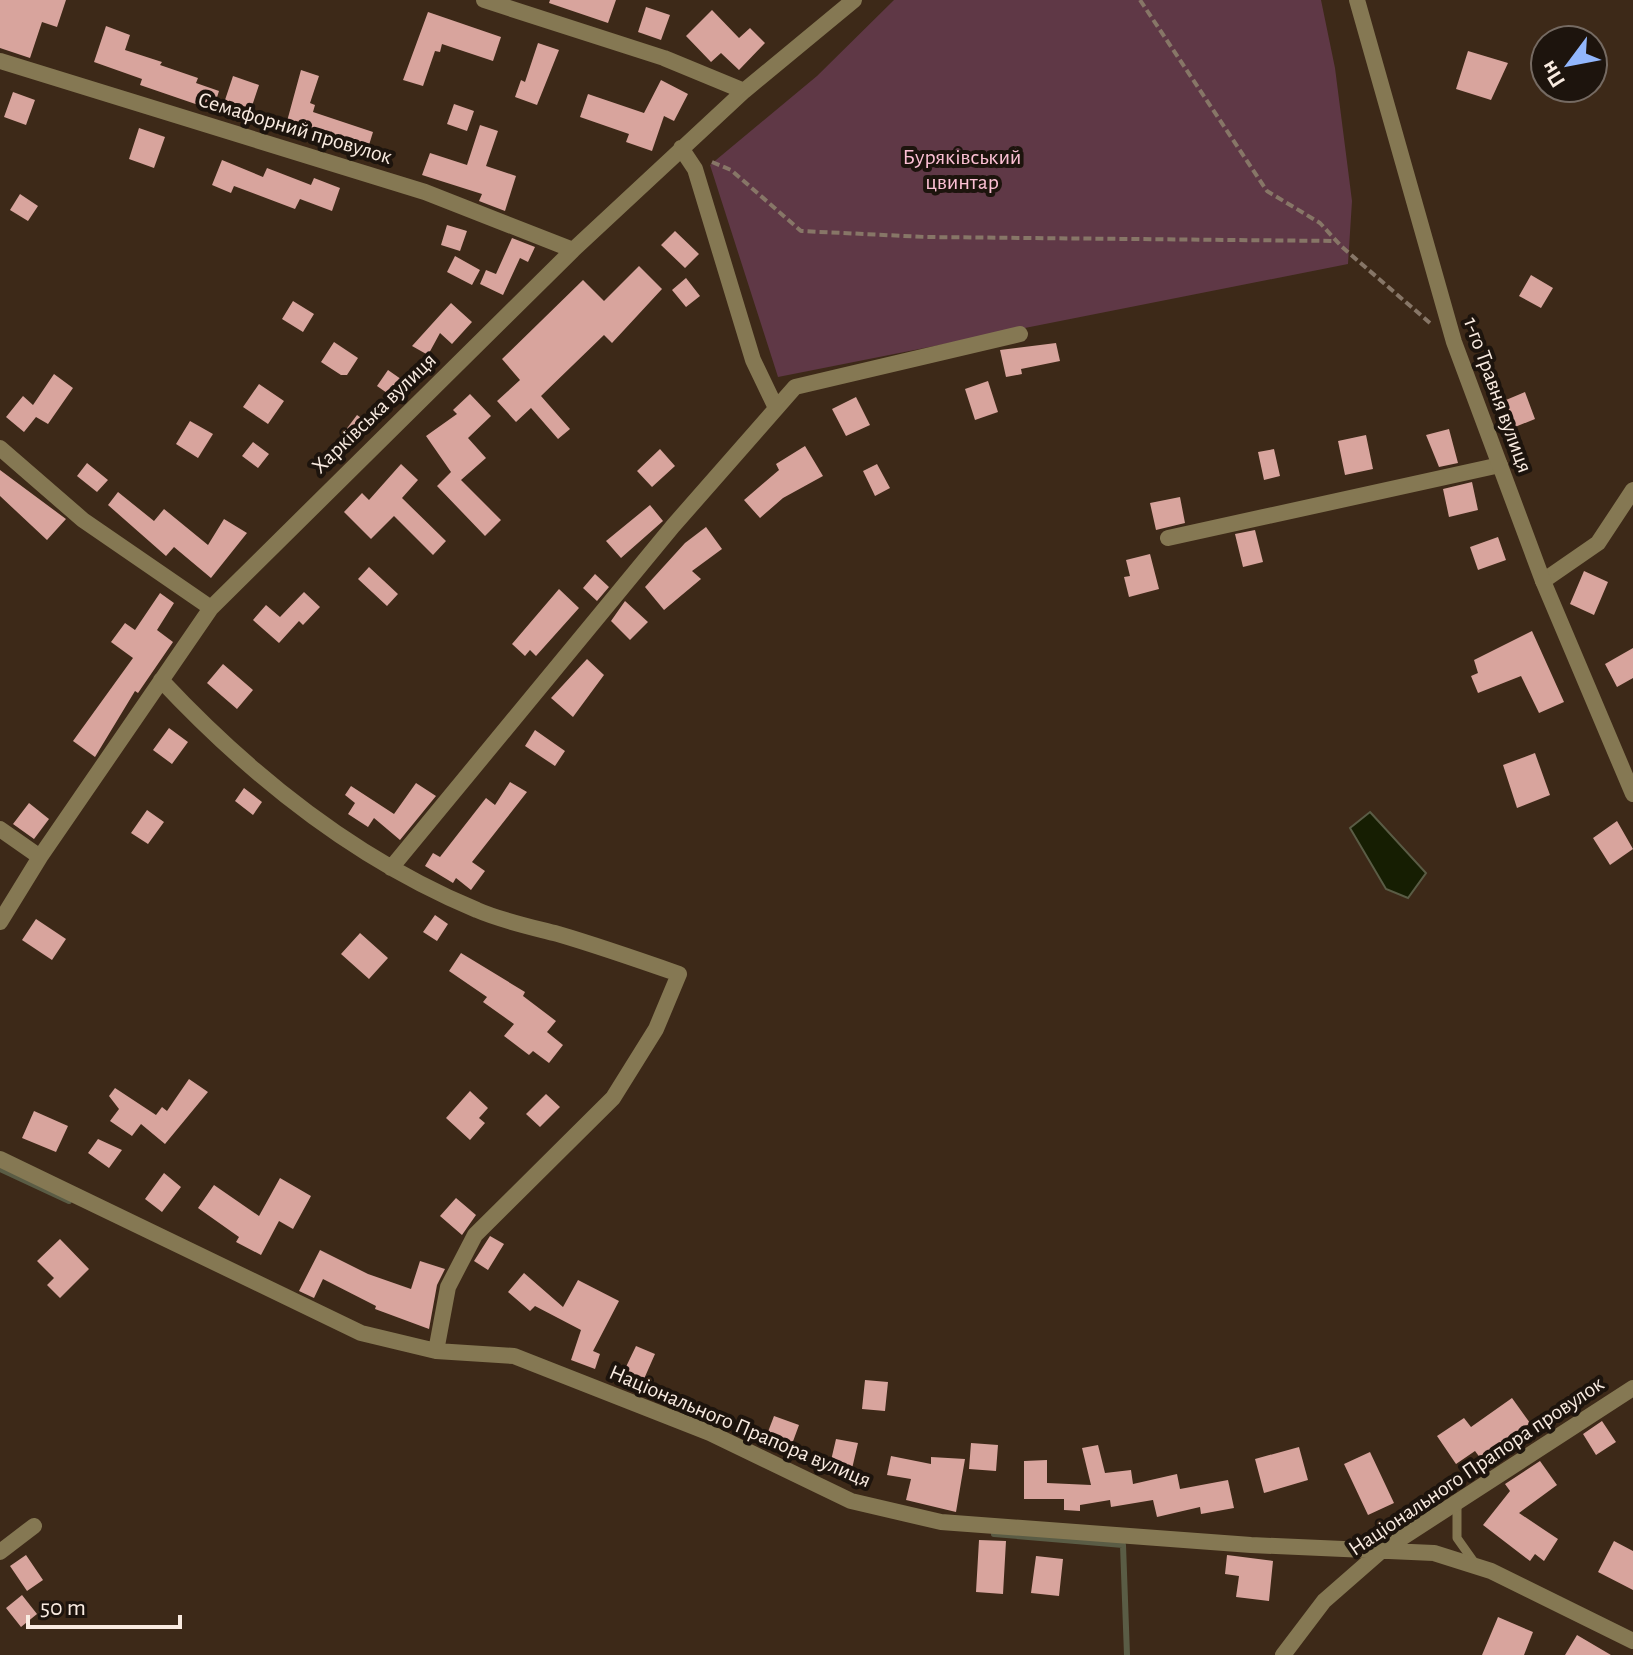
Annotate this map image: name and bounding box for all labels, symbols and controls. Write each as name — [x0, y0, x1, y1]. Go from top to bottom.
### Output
north arrow — [1529, 24, 1609, 104]
text: Пн — [1536, 57, 1569, 91]
street label: Семафорний провулок — [195, 88, 395, 168]
park label: Буряківський цвинтар — [902, 146, 1022, 193]
street label: 1-го Травня вулиця — [1460, 314, 1536, 476]
street label: Харківська вулиця — [308, 348, 440, 478]
street label: Національного Прапора вулиця — [606, 1361, 874, 1491]
street label: Національного Прапора провулок — [1344, 1372, 1608, 1560]
scale bar — [28, 1579, 180, 1629]
text: 50 m — [40, 1596, 86, 1620]

